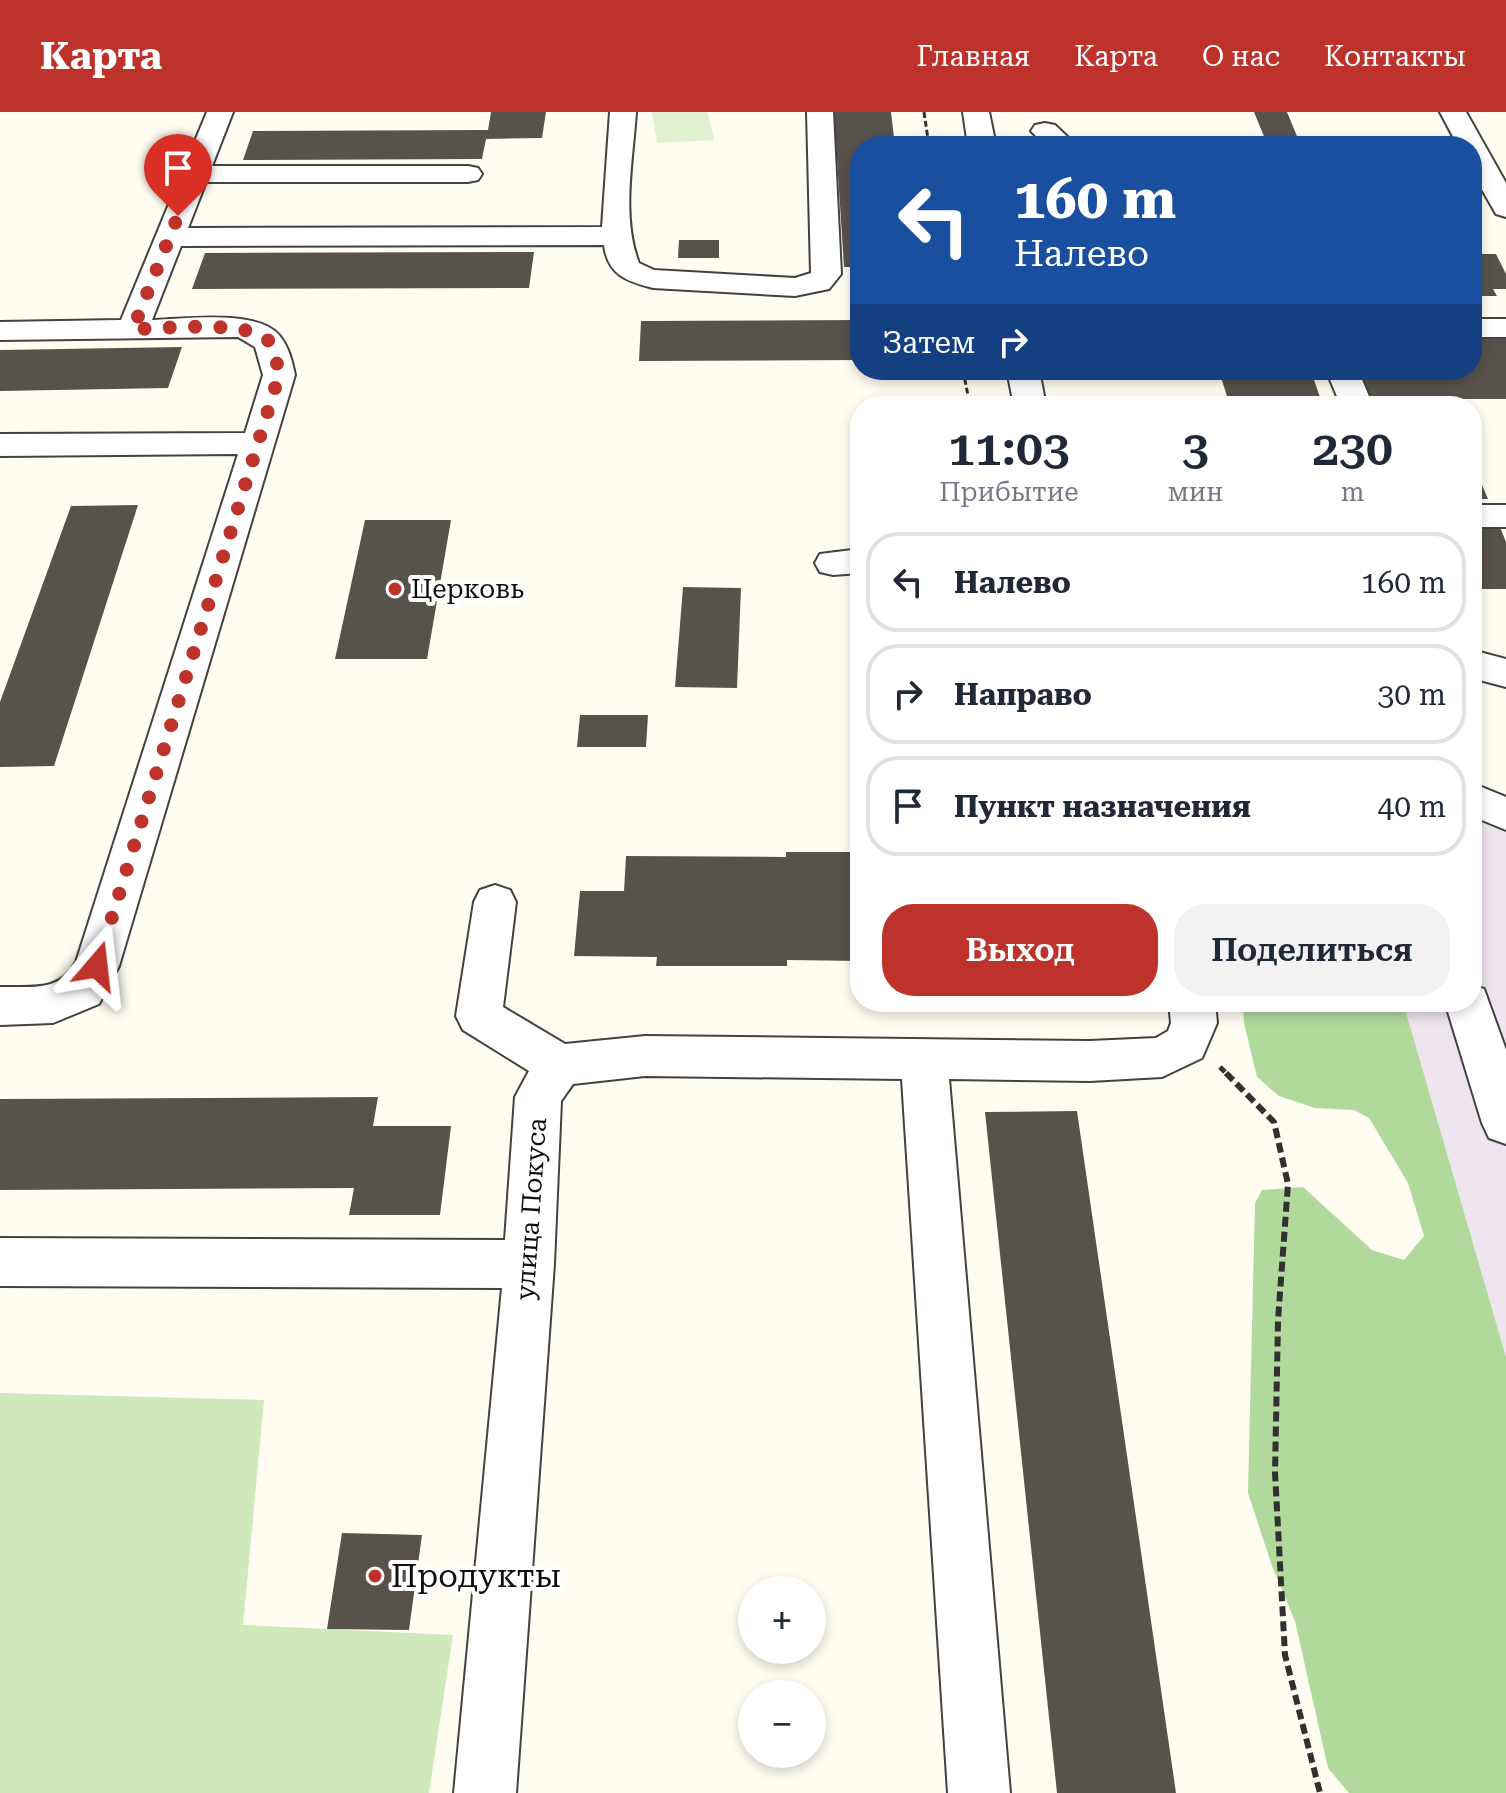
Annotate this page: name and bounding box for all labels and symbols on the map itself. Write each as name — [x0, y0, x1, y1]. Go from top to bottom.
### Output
pin — [144, 134, 212, 216]
place label: Церковь — [411, 574, 524, 604]
marker: Церковь — [386, 580, 404, 598]
position arrow — [55, 924, 139, 1008]
street label: улица Покуса — [510, 1117, 552, 1301]
place label: Продукты — [391, 1557, 561, 1595]
marker: Продукты — [366, 1567, 384, 1585]

